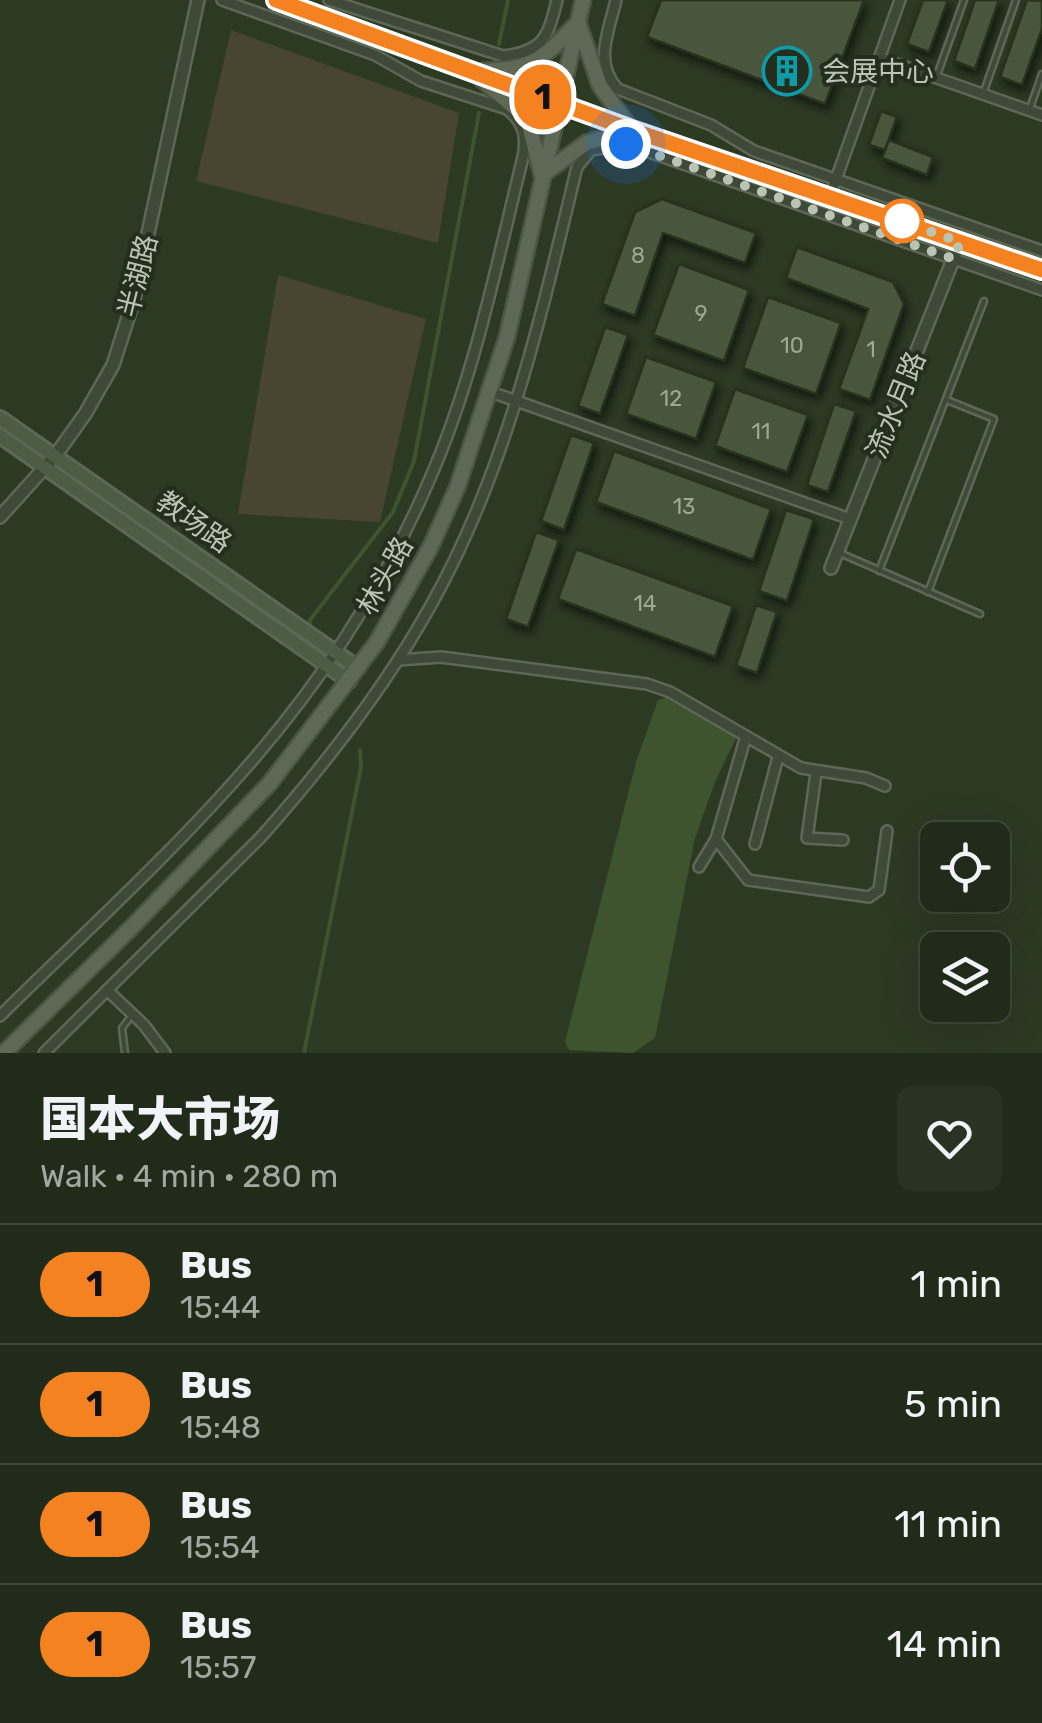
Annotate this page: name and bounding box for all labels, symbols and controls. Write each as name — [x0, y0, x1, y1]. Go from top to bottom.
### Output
building icon: 会展中心 — [761, 45, 813, 97]
place label: 会展中心 — [822, 55, 934, 88]
line badge: 1 — [510, 64, 576, 130]
text: 1 — [534, 76, 552, 118]
your location — [601, 119, 651, 169]
unlabelled marker — [881, 200, 923, 242]
street label: 半湖路 — [112, 231, 164, 321]
house number: 8 — [631, 242, 645, 269]
house number: 9 — [694, 300, 708, 327]
house number: 10 — [780, 332, 804, 359]
house number: 1 — [866, 336, 876, 363]
street label: 流水月路 — [860, 347, 932, 463]
house number: 12 — [660, 385, 682, 412]
house number: 11 — [752, 418, 770, 445]
street label: 教场路 — [150, 484, 238, 560]
house number: 13 — [673, 493, 695, 520]
street label: 林头路 — [350, 531, 420, 621]
house number: 14 — [633, 590, 657, 617]
map controls — [920, 822, 1010, 1022]
button: locate — [920, 822, 1010, 912]
button: layers — [920, 932, 1010, 1022]
button: heart — [897, 1086, 1002, 1191]
text: 国本大市场 — [40, 1091, 280, 1148]
text: Walk · 4 min · 280 m — [40, 1157, 338, 1195]
text: Bus — [180, 1242, 252, 1288]
text: 1 min — [910, 1261, 1002, 1307]
text: 1 — [86, 1263, 104, 1305]
text: 15:44 — [180, 1288, 261, 1326]
text: Bus — [180, 1362, 252, 1408]
text: 5 min — [904, 1381, 1002, 1427]
text: 1 — [86, 1383, 104, 1425]
text: 15:48 — [180, 1408, 261, 1446]
text: Bus — [180, 1482, 252, 1528]
text: 11 min — [894, 1501, 1002, 1547]
text: 1 — [86, 1503, 104, 1545]
text: 15:54 — [180, 1528, 260, 1566]
text: Bus — [180, 1602, 252, 1648]
text: 14 min — [887, 1621, 1002, 1667]
text: 1 — [86, 1623, 104, 1665]
text: 15:57 — [180, 1648, 256, 1686]

